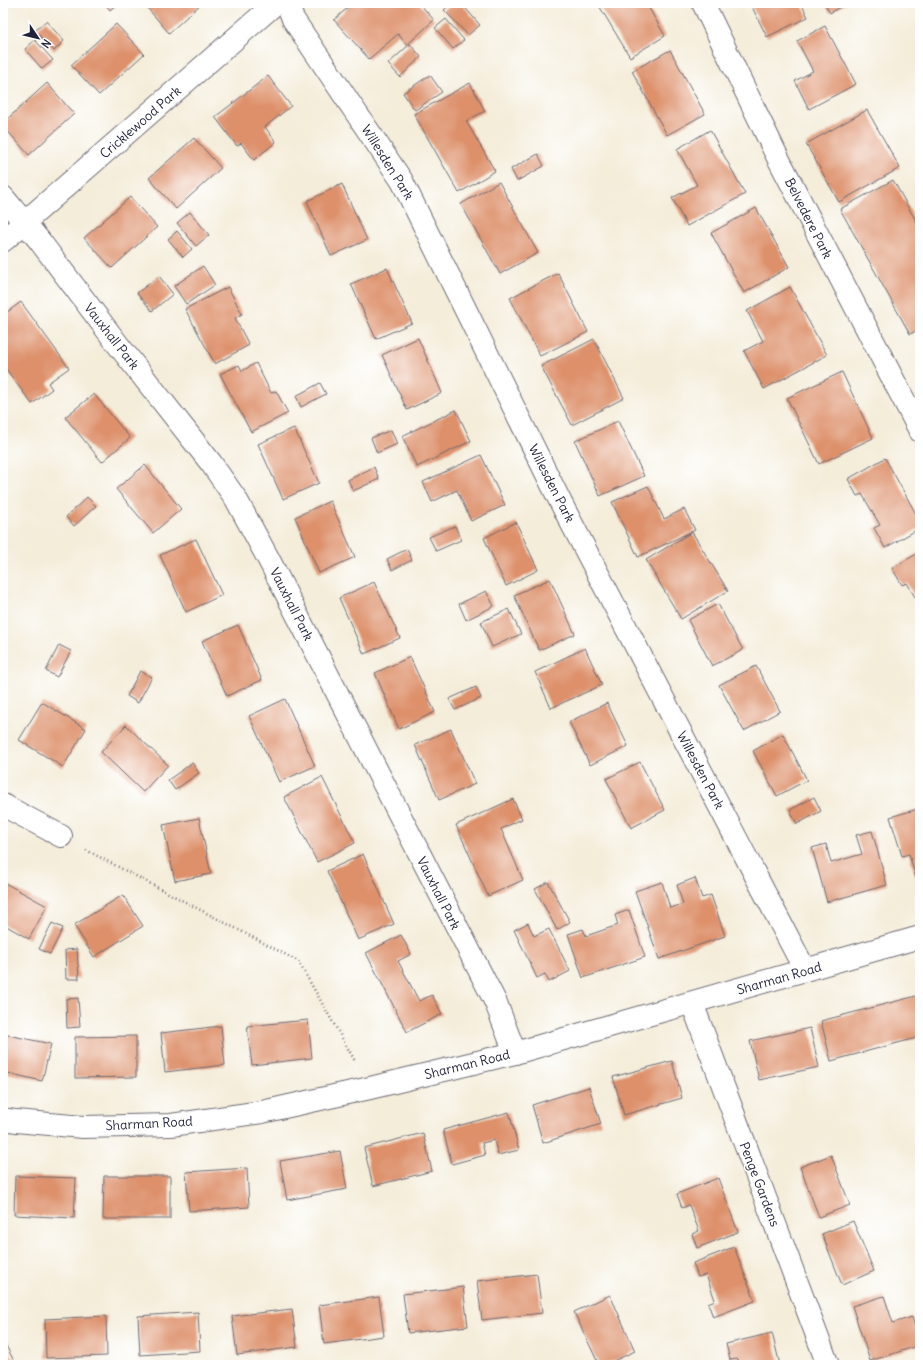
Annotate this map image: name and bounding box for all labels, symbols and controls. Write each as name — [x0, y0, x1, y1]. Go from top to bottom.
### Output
north arrow — [18, 18, 58, 58]
text: N — [38, 37, 54, 51]
street label: Cricklewood Park — [96, 82, 185, 162]
street label: Willesden Park — [358, 121, 418, 203]
street label: Belvedere Park — [781, 175, 836, 262]
street label: Vauxhall Park — [80, 300, 143, 373]
street label: Willesden Park — [525, 441, 579, 526]
street label: Vauxhall Park — [266, 565, 317, 644]
street label: Willesden Park — [673, 728, 728, 812]
street label: Vauxhall Park — [413, 854, 464, 933]
street label: Sharman Road — [735, 958, 824, 999]
street label: Sharman Road — [423, 1046, 512, 1083]
street label: Sharman Road — [105, 1113, 193, 1134]
street label: Penge Gardens — [736, 1139, 783, 1229]

